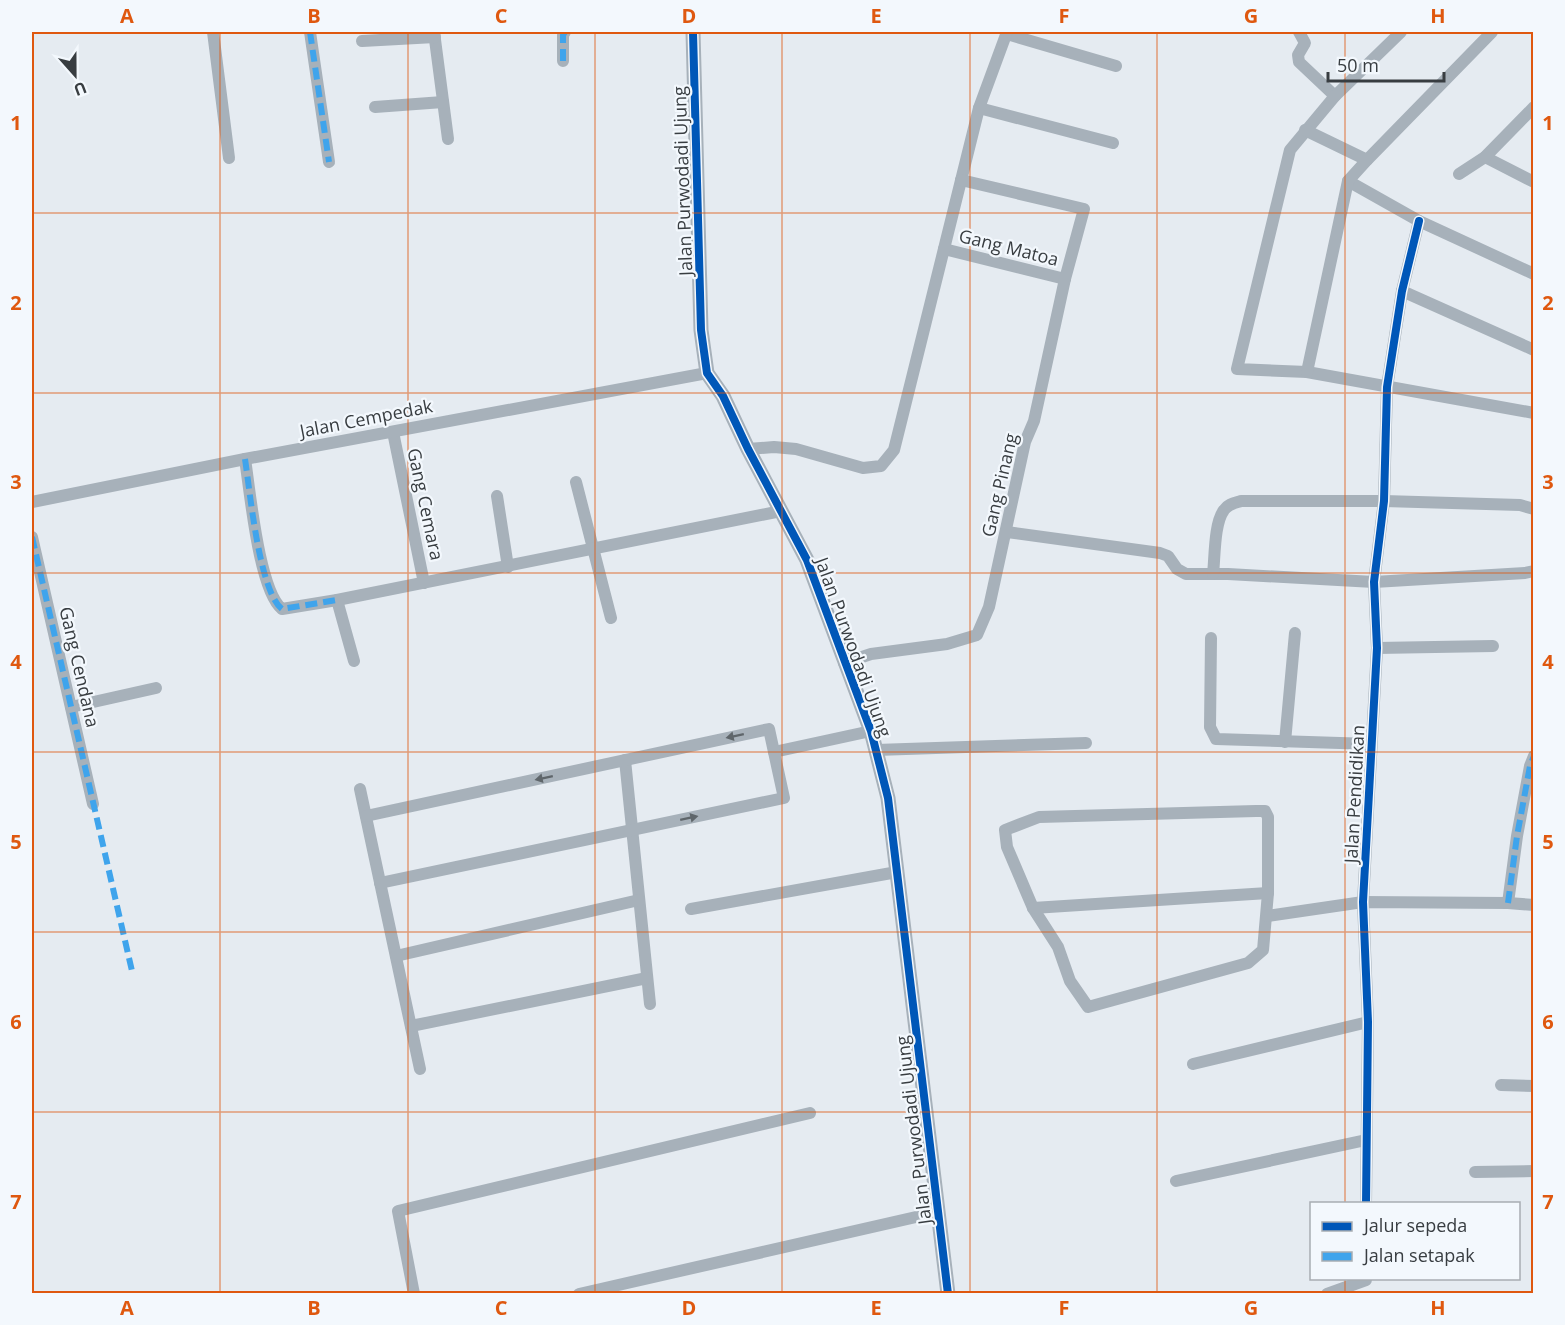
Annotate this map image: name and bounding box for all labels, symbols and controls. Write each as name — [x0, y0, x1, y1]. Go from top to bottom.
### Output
text: A — [120, 2, 134, 29]
text: B — [307, 2, 321, 29]
text: C — [495, 2, 508, 29]
text: D — [682, 2, 696, 29]
text: E — [870, 2, 882, 29]
text: F — [1059, 2, 1069, 29]
text: G — [1244, 2, 1258, 29]
text: H — [1430, 2, 1446, 29]
north arrow — [45, 45, 105, 105]
scale bar — [1328, 45, 1444, 83]
text: 50 m — [1337, 53, 1379, 77]
text: U — [71, 77, 90, 101]
street label: Jalan Purwodadi Ujung — [667, 85, 697, 278]
text: 1 — [10, 109, 22, 136]
text: 1 — [1542, 109, 1554, 136]
street label: Gang Matoa — [957, 223, 1061, 271]
text: 2 — [10, 289, 22, 316]
text: 2 — [1542, 289, 1554, 316]
street label: Jalan Cempedak — [296, 393, 435, 443]
street label: Gang Pinang — [975, 431, 1023, 539]
street label: Gang Cemara — [402, 446, 450, 562]
text: 3 — [10, 468, 22, 495]
text: 3 — [1542, 468, 1554, 495]
street label: Jalan Purwodadi Ujung — [810, 552, 898, 741]
street label: Gang Cendana — [54, 604, 106, 730]
text: 4 — [10, 648, 22, 675]
text: 4 — [1542, 648, 1554, 675]
street label: Jalan Pendidikan — [1338, 724, 1370, 866]
one-way arrow — [725, 732, 744, 741]
one-way arrow — [535, 773, 554, 783]
one-way arrow — [680, 813, 699, 822]
text: 5 — [10, 828, 22, 855]
text: 5 — [1542, 828, 1554, 855]
text: 6 — [10, 1008, 22, 1035]
text: 6 — [1542, 1008, 1554, 1035]
street label: Jalan Purwodadi Ujung — [889, 1034, 937, 1228]
text: 7 — [10, 1188, 22, 1215]
text: 7 — [1542, 1188, 1554, 1215]
legend — [1310, 1202, 1520, 1280]
text: Jalur sepeda — [1362, 1213, 1467, 1237]
text: Jalan setapak — [1362, 1243, 1475, 1267]
text: A — [120, 1294, 134, 1321]
text: B — [307, 1294, 321, 1321]
text: C — [495, 1294, 508, 1321]
text: D — [682, 1294, 696, 1321]
text: E — [870, 1294, 882, 1321]
text: F — [1059, 1294, 1069, 1321]
text: G — [1244, 1294, 1258, 1321]
text: H — [1430, 1294, 1446, 1321]

